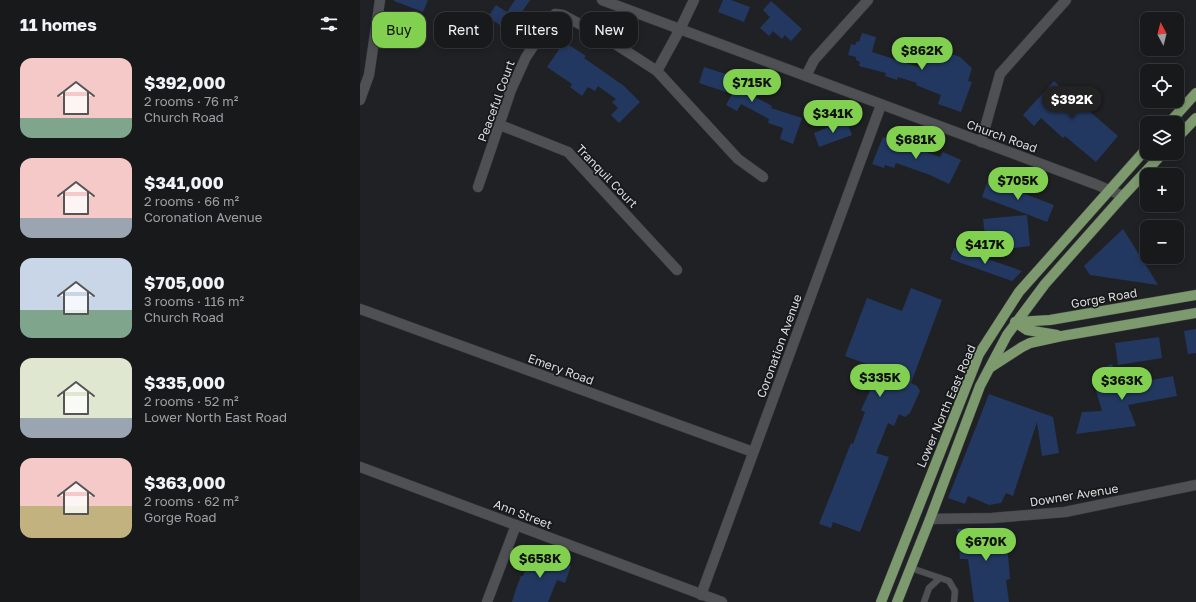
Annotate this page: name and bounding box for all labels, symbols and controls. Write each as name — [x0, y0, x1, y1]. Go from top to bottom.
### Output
chip: Buy — [372, 12, 426, 48]
chip: Rent — [434, 12, 493, 48]
chip: Filters — [501, 12, 572, 48]
chip: New — [580, 12, 638, 48]
north arrow — [1140, 12, 1184, 56]
map controls — [1140, 12, 1184, 264]
icon: filters — [318, 13, 340, 35]
text: 11 homes — [20, 14, 97, 35]
pin: $862K — [894, 37, 950, 71]
text: $862K — [901, 42, 943, 58]
street label: Peaceful Court — [474, 58, 518, 144]
button: locate — [1140, 64, 1184, 108]
pin: $715K — [724, 69, 780, 103]
text: $392,000 — [144, 72, 226, 93]
icon: home — [52, 74, 100, 122]
text: $715K — [732, 74, 772, 90]
pin: $392K — [1044, 86, 1100, 120]
text: $392K — [1051, 91, 1093, 107]
text: 2 rooms · 76 m² — [144, 93, 238, 109]
pin: $341K — [805, 100, 861, 134]
text: $341K — [813, 105, 853, 121]
text: Church Road — [144, 109, 224, 125]
street label: Church Road — [965, 116, 1039, 156]
button: layers — [1140, 116, 1184, 160]
pin: $681K — [888, 126, 944, 160]
text: $681K — [895, 131, 937, 147]
street label: Tranquil Court — [573, 141, 641, 211]
pin: $705K — [990, 167, 1046, 201]
button: + — [1140, 168, 1184, 212]
text: $341,000 — [144, 172, 224, 193]
text: $705K — [997, 172, 1039, 188]
icon: home — [52, 174, 100, 222]
text: 2 rooms · 66 m² — [144, 193, 239, 209]
text: Coronation Avenue — [144, 209, 262, 225]
button: − — [1140, 220, 1184, 264]
pin: $417K — [957, 231, 1013, 265]
text: $417K — [965, 236, 1005, 252]
text: $705,000 — [144, 272, 225, 293]
icon: home — [52, 274, 100, 322]
street label: Gorge Road — [1070, 285, 1138, 311]
street label: Coronation Avenue — [753, 292, 805, 400]
text: 3 rooms · 116 m² — [144, 293, 244, 309]
text: Church Road — [144, 309, 224, 325]
street label: Lower North East Road — [913, 342, 979, 470]
street label: Emery Road — [526, 350, 596, 388]
pin: $335K — [852, 364, 908, 398]
pin: $363K — [1094, 367, 1150, 401]
text: $335K — [859, 369, 901, 385]
text: $335,000 — [144, 372, 225, 393]
text: $363K — [1101, 372, 1143, 388]
icon: home — [52, 374, 100, 422]
text: 2 rooms · 52 m² — [144, 393, 239, 409]
text: Lower North East Road — [144, 409, 287, 425]
text: $363,000 — [144, 472, 226, 493]
icon: home — [52, 474, 100, 522]
street label: Downer Avenue — [1029, 481, 1119, 509]
text: 2 rooms · 62 m² — [144, 493, 239, 509]
street label: Ann Street — [492, 496, 554, 532]
text: Gorge Road — [144, 509, 217, 525]
pin: $670K — [958, 528, 1014, 562]
text: $670K — [965, 533, 1007, 549]
pin: $658K — [512, 545, 568, 579]
text: $658K — [519, 550, 561, 566]

